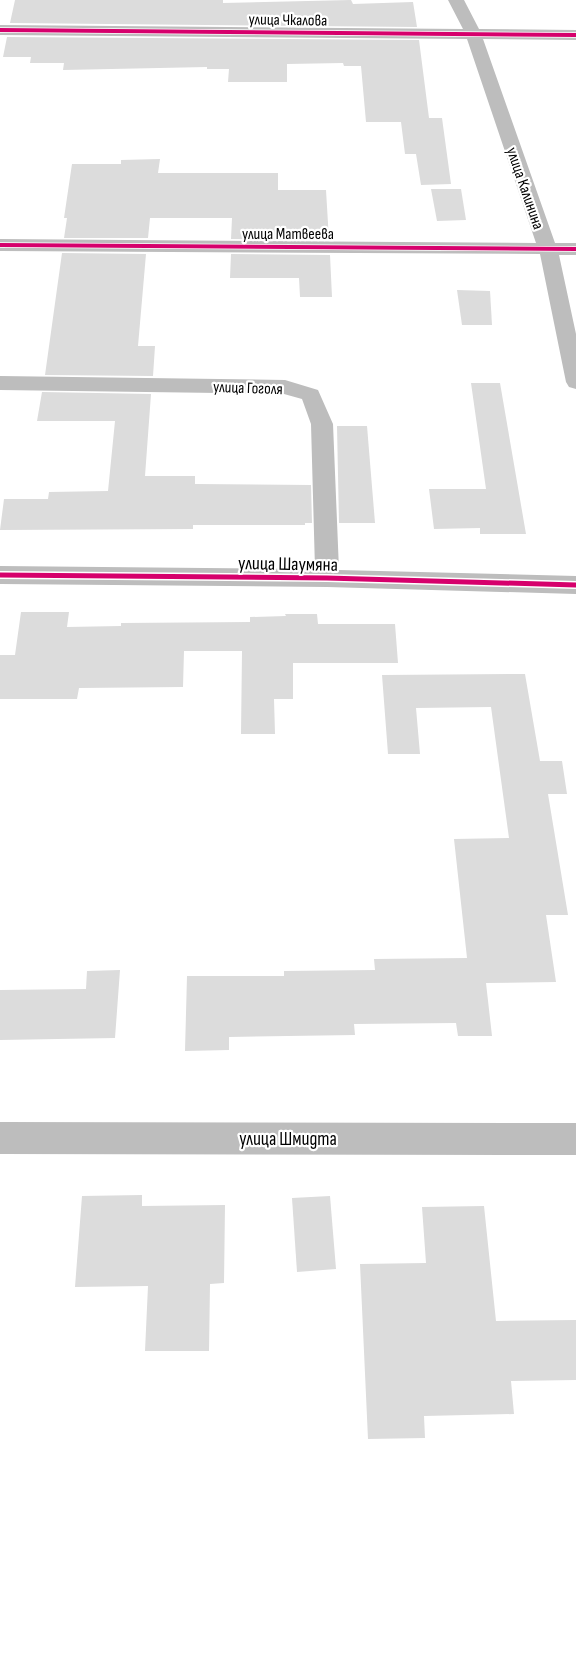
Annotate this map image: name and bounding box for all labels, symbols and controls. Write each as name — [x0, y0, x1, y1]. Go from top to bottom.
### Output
street label: улица Чкалова — [248, 10, 328, 31]
street label: улица Калинина — [502, 145, 547, 232]
street label: улица Матвеева — [242, 225, 334, 244]
street label: улица Гоголя — [213, 378, 283, 399]
street label: улица Шаумяна — [238, 552, 338, 577]
street label: улица Шмидта — [239, 1128, 337, 1151]

